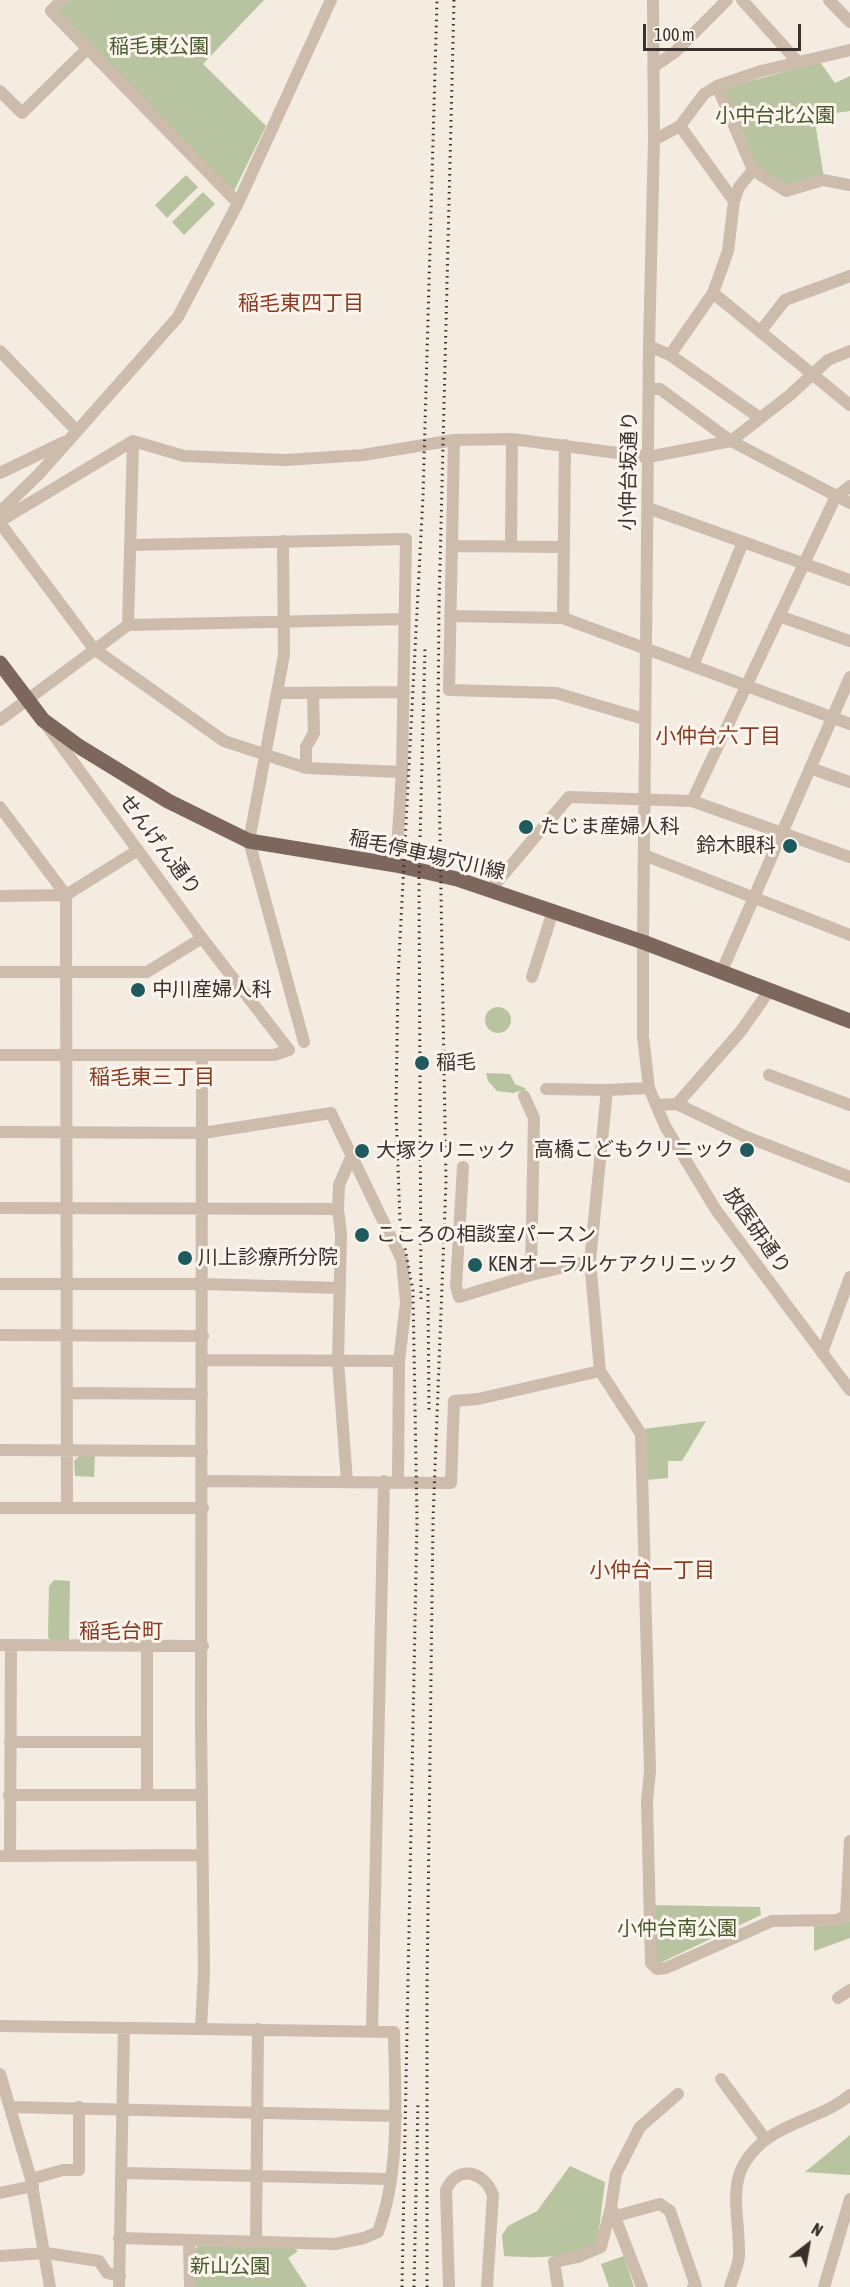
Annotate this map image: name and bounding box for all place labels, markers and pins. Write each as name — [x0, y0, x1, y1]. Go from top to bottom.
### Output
place label: たじま産婦人科 — [540, 815, 680, 839]
marker: たじま産婦人科 — [517, 818, 535, 836]
place label: 鈴木眼科 — [696, 834, 776, 858]
marker: 鈴木眼科 — [781, 837, 799, 855]
place label: 中川産婦人科 — [152, 978, 272, 1002]
marker: 中川産婦人科 — [129, 981, 147, 999]
place label: 稲毛 — [436, 1051, 476, 1075]
marker: 稲毛 — [413, 1054, 431, 1072]
place label: 高橋こどもクリニック — [534, 1138, 734, 1162]
place label: 大塚クリニック — [376, 1139, 516, 1163]
marker: 高橋こどもクリニック — [738, 1141, 756, 1159]
marker: 大塚クリニック — [353, 1142, 371, 1160]
place label: こころの相談室パースン — [376, 1223, 596, 1247]
marker: こころの相談室パースン — [353, 1226, 371, 1244]
place label: 川上診療所分院 — [198, 1246, 338, 1270]
marker: 川上診療所分院 — [176, 1249, 194, 1267]
place label: KENオーラルケアクリニック — [488, 1253, 738, 1277]
marker: KENオーラルケアクリニック — [466, 1256, 484, 1274]

